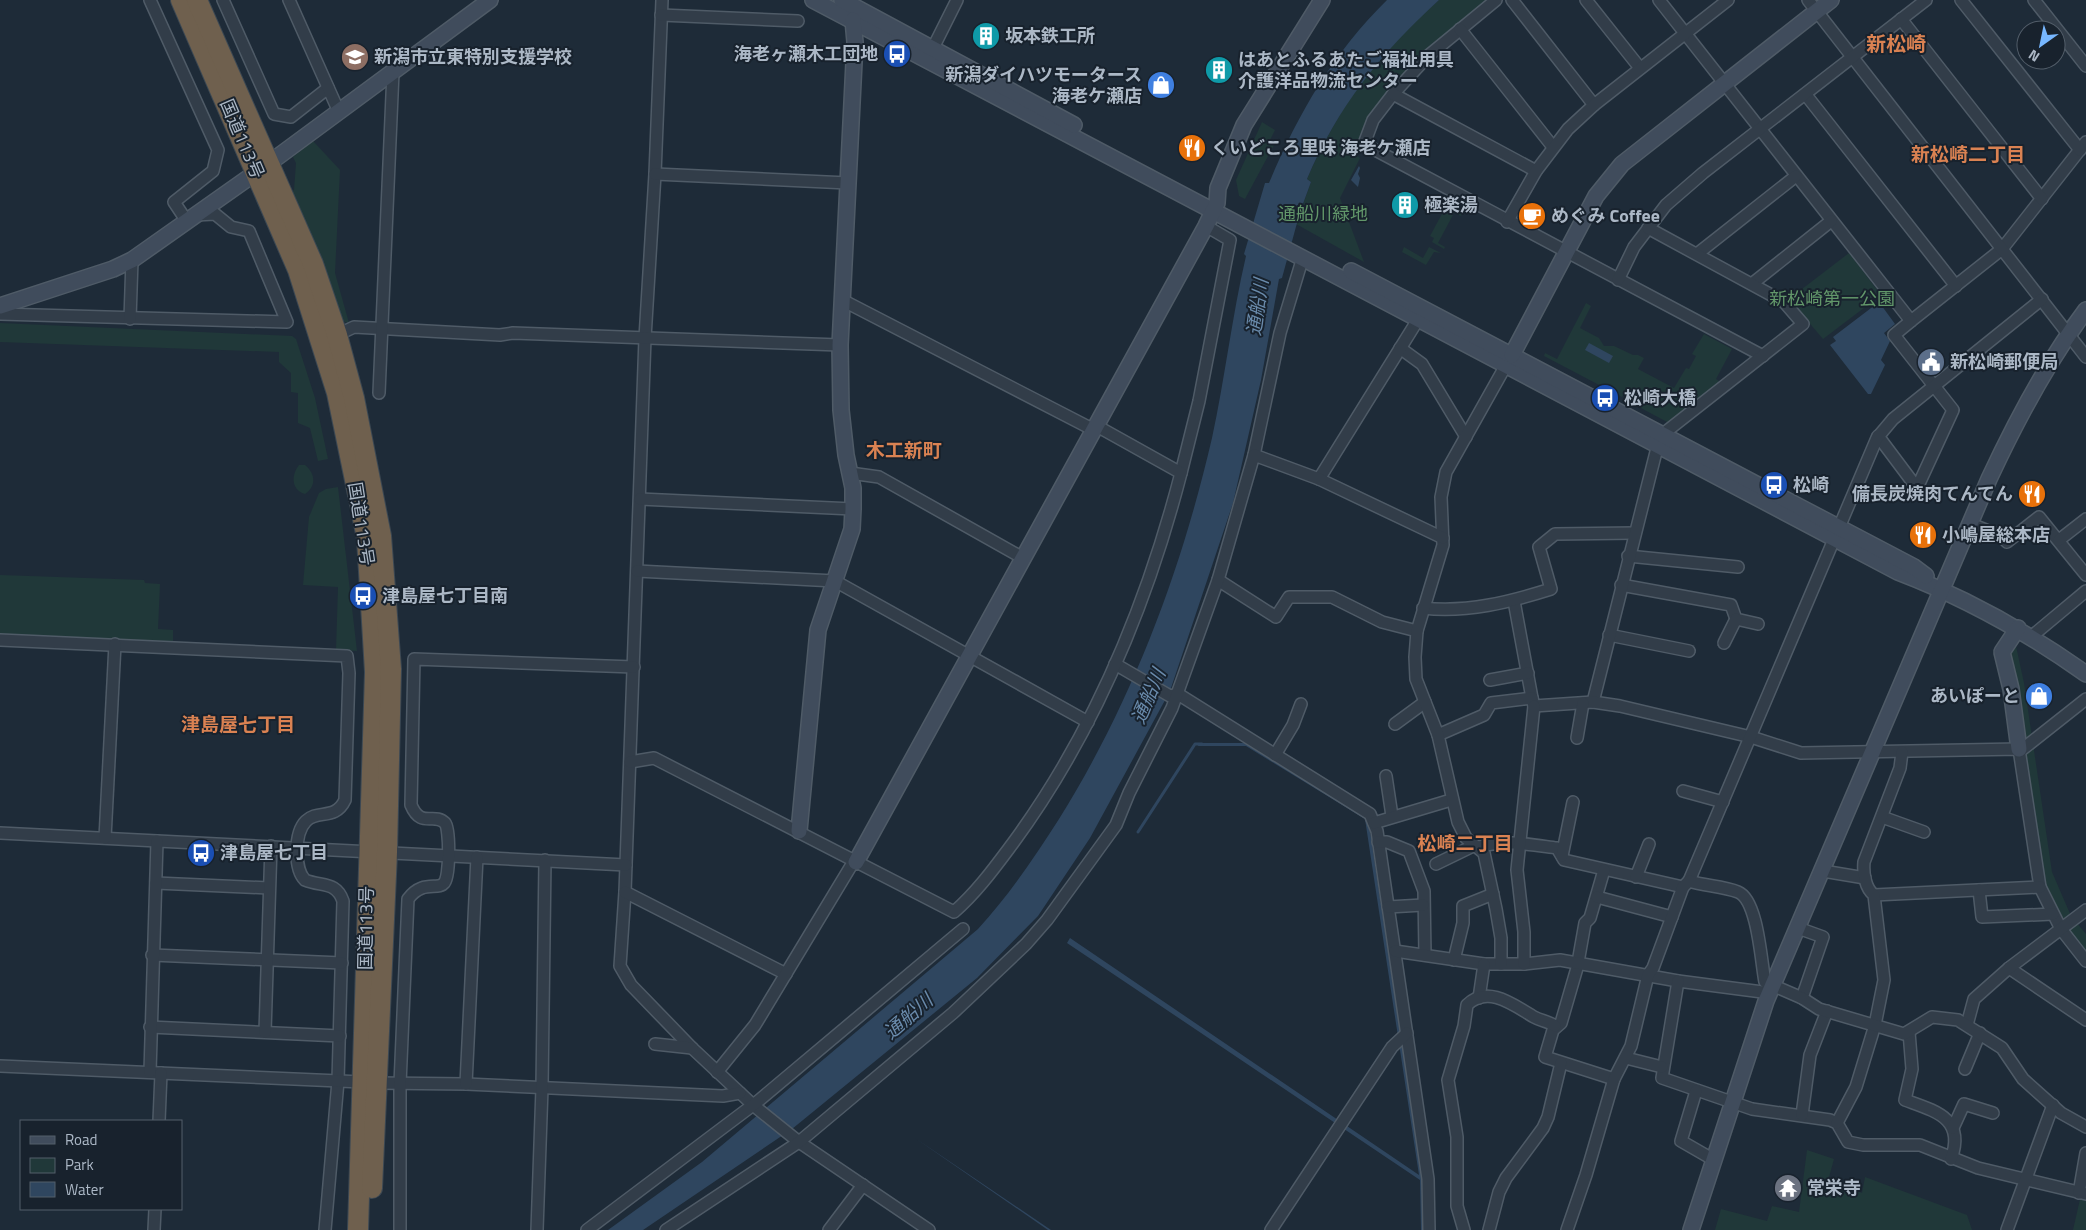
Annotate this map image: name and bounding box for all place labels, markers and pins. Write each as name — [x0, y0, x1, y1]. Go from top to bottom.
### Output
building icon: 坂本鉄工所 — [971, 21, 1001, 51]
place label: 坂本鉄工所 — [1005, 22, 1095, 49]
bus stop icon: 海老ヶ瀬木工団地 — [882, 39, 912, 69]
place label: 海老ヶ瀬木工団地 — [734, 40, 878, 67]
school or university icon: 新潟市立東特別支援学校 — [340, 42, 370, 72]
place label: 新潟市立東特別支援学校 — [374, 43, 572, 70]
place label: はあとふるあたご福祉用具 介護洋品物流センター — [1238, 46, 1454, 94]
building icon: はあとふるあたご福祉用具 介護洋品物流センター — [1204, 55, 1234, 85]
place label: 新潟ダイハツモータース 海老ケ瀬店 — [945, 61, 1142, 109]
shop icon: 新潟ダイハツモータース 海老ケ瀬店 — [1146, 70, 1176, 100]
restaurant icon: くいどころ里味 海老ケ瀬店 — [1177, 133, 1207, 163]
place label: くいどころ里味 海老ケ瀬店 — [1211, 134, 1430, 161]
building icon: 極楽湯 — [1390, 190, 1420, 220]
place label: 極楽湯 — [1424, 191, 1478, 218]
cafe icon: めぐみ Coffee — [1517, 201, 1547, 231]
place label: めぐみ Coffee — [1551, 202, 1660, 229]
public building icon: 新松崎郵便局 — [1916, 347, 1946, 377]
place label: 新松崎郵便局 — [1950, 348, 2058, 375]
bus stop icon: 松崎大橋 — [1590, 383, 1620, 413]
place label: 松崎大橋 — [1624, 384, 1696, 411]
bus stop icon: 松崎 — [1759, 470, 1789, 500]
place label: 松崎 — [1793, 471, 1829, 498]
restaurant icon: 備長炭焼肉てんてん — [2017, 479, 2047, 509]
place label: 備長炭焼肉てんてん — [1852, 480, 2013, 507]
restaurant icon: 小嶋屋総本店 — [1908, 520, 1938, 550]
place label: 小嶋屋総本店 — [1942, 521, 2050, 548]
bus stop icon: 津島屋七丁目南 — [348, 581, 378, 611]
place label: 津島屋七丁目南 — [382, 582, 508, 609]
shop icon: あいぽーと — [2024, 681, 2054, 711]
place label: あいぽーと — [1930, 682, 2020, 709]
bus stop icon: 津島屋七丁目 — [186, 838, 216, 868]
place label: 津島屋七丁目 — [220, 839, 328, 866]
temple icon: 常栄寺 — [1773, 1173, 1803, 1203]
place label: 常栄寺 — [1807, 1174, 1861, 1201]

